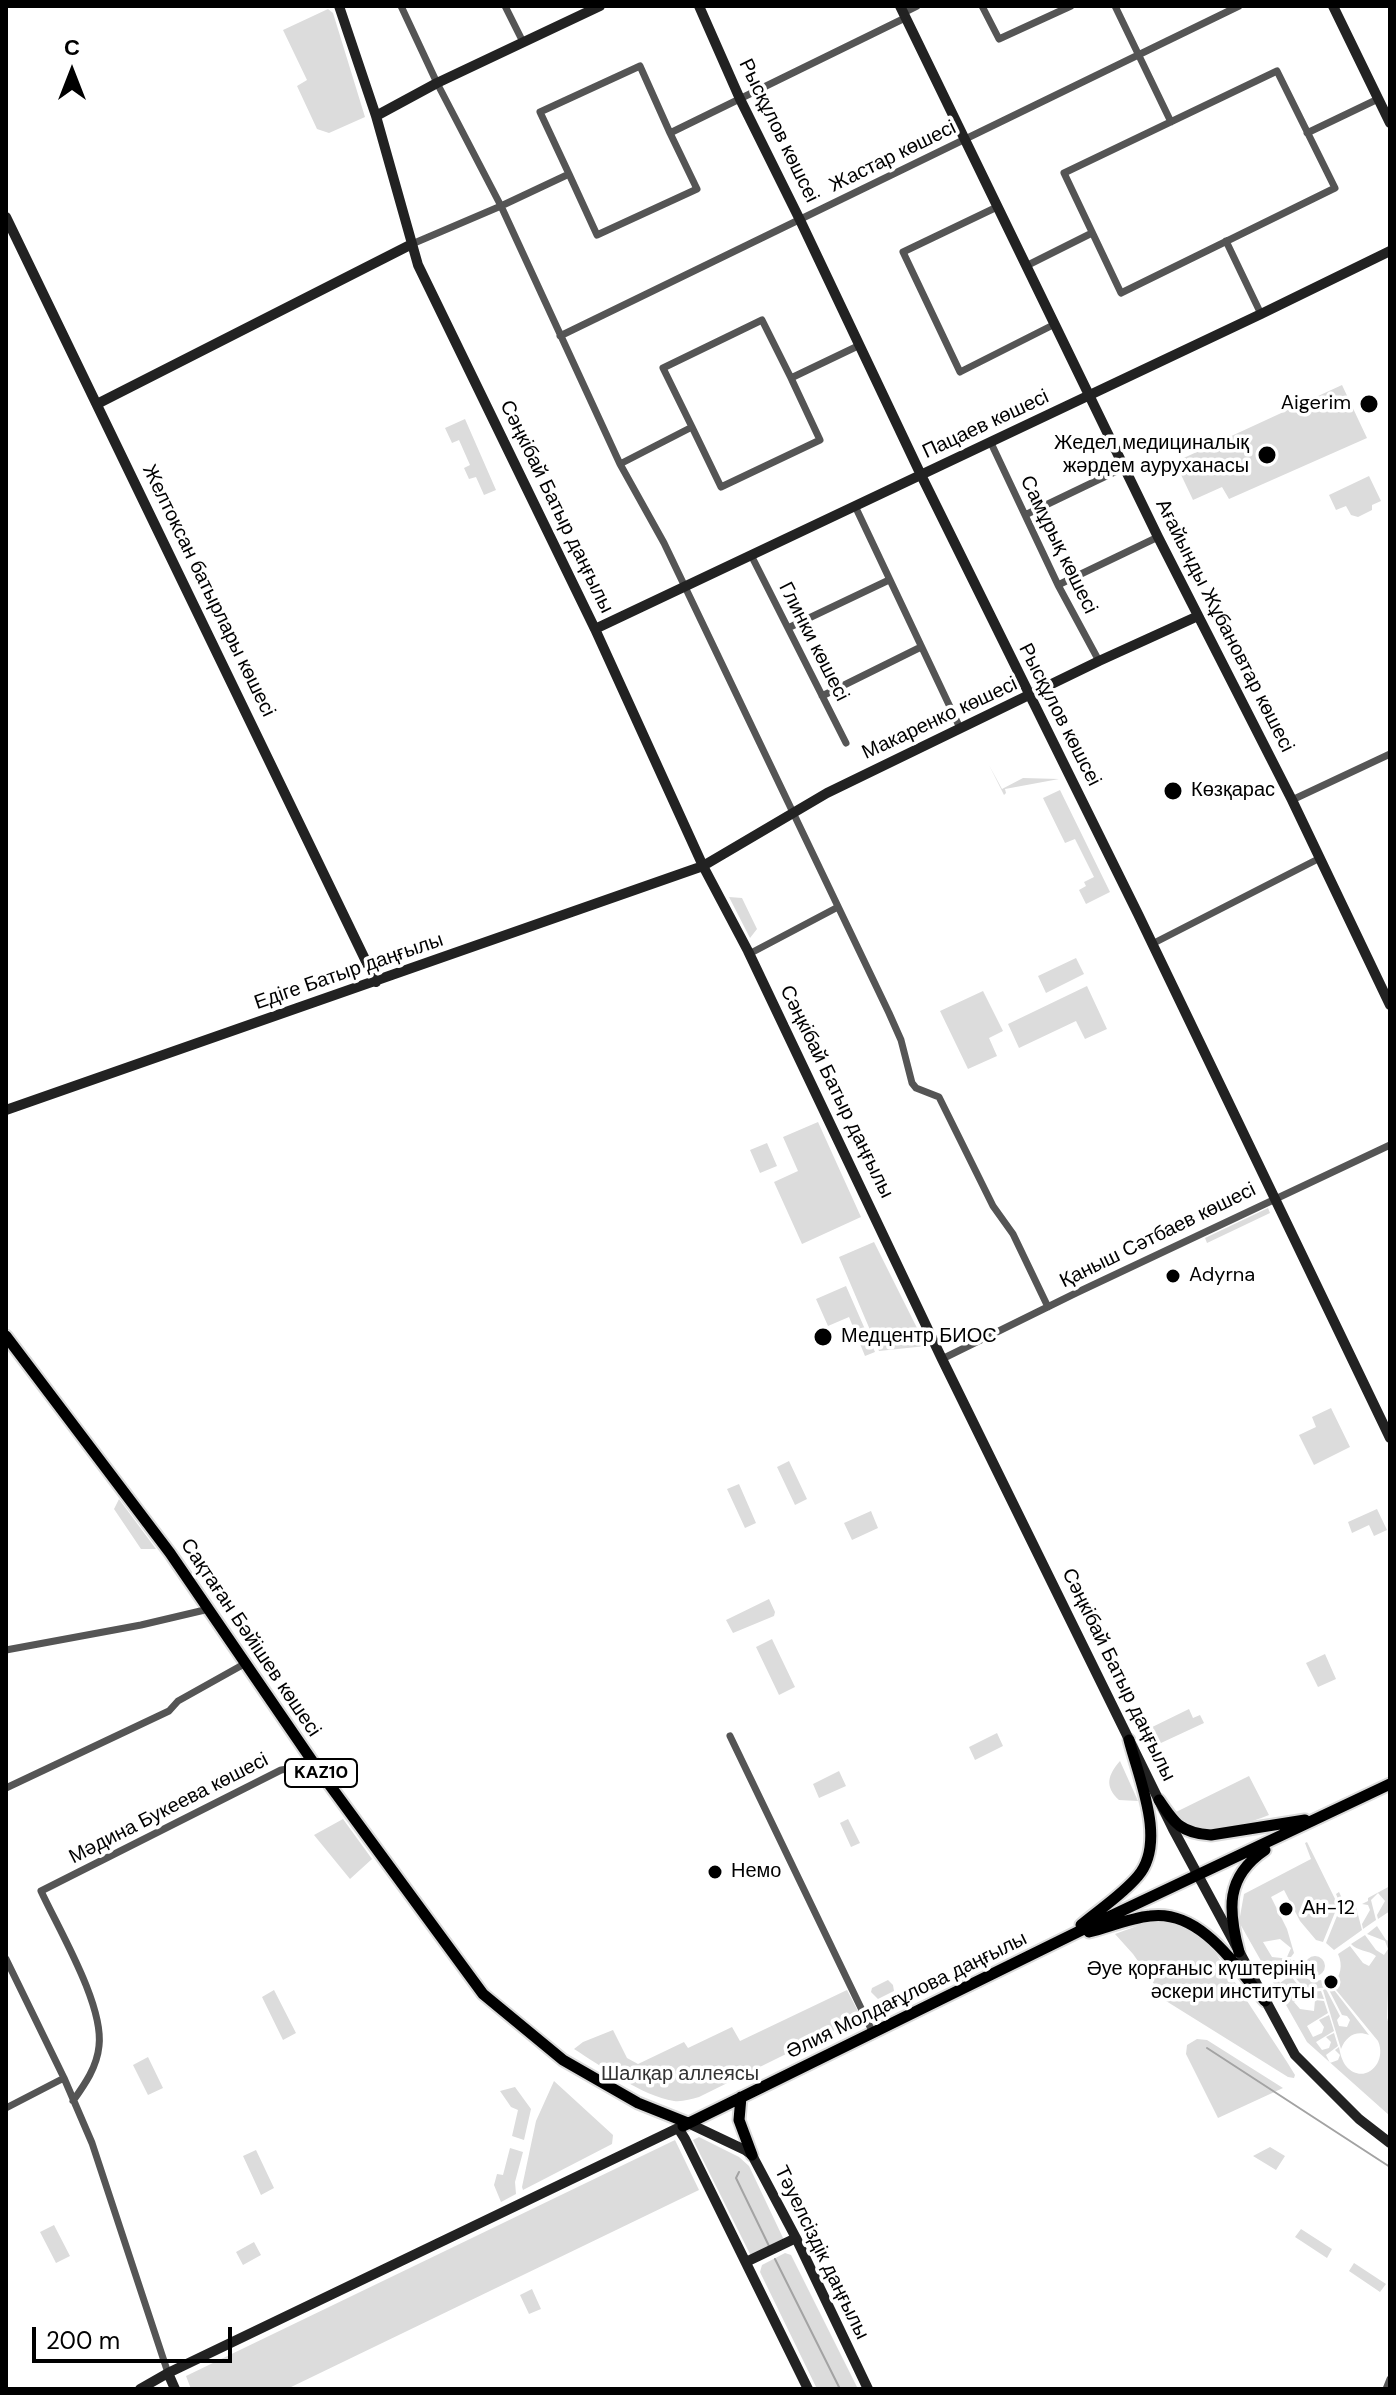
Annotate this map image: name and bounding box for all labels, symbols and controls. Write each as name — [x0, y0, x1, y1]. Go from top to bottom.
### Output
north arrow — [32, 32, 112, 112]
text: С — [64, 33, 80, 62]
street label: Рысқұлов көшсеі — [733, 55, 823, 207]
street label: Жастар көшесі — [826, 116, 960, 198]
street label: Пацаев көшесі — [919, 385, 1053, 465]
place label: Aigerim — [1281, 392, 1351, 416]
marker: Aigerim — [1358, 393, 1380, 415]
street label: Сәңкібай Батыр даңғылы — [494, 397, 618, 617]
place label: Жедел медициналық жәрдем ауруханасы — [1054, 432, 1249, 479]
marker: Жедел медициналық жәрдем ауруханасы — [1256, 444, 1278, 466]
street label: Желтоксан батырлары көшесі — [136, 461, 280, 721]
street label: Самұрық көшесі — [1014, 472, 1102, 618]
street label: Ағайынды Жұбановтар көшесі — [1150, 496, 1298, 756]
street label: Глинки көшесі — [773, 578, 853, 706]
street label: Рысқұлов көшсеі — [1013, 640, 1105, 790]
street label: Макаренко көшесі — [859, 673, 1021, 765]
place label: Көзқарас — [1191, 779, 1275, 803]
marker: Көзқарас — [1162, 780, 1184, 802]
street label: Едіге Батыр даңғылы — [251, 928, 447, 1016]
street label: Сәңкібай Батыр даңғылы — [774, 982, 898, 1202]
street label: Қаныш Сәтбаев көшесі — [1056, 1178, 1260, 1294]
place label: Adyrna — [1189, 1264, 1255, 1288]
marker: Adyrna — [1164, 1267, 1182, 1285]
place label: Медцентр БИОС — [841, 1325, 997, 1349]
marker: Медцентр БИОС — [812, 1326, 834, 1348]
street label: Сақтаған Бәйішев көшесі — [175, 1534, 325, 1742]
street label: Сәңкібай Батыр даңғылы — [1056, 1565, 1180, 1785]
street label: Мәдина Букеева көшесі — [65, 1748, 273, 1870]
road number: KAZ10 — [285, 1759, 357, 1787]
place label: Немо — [731, 1860, 781, 1884]
marker: Немо — [706, 1863, 724, 1881]
place label: Ан-12 — [1302, 1897, 1355, 1921]
marker: Ан-12 — [1277, 1900, 1295, 1918]
street label: Әлия Молдағұлова даңғылы — [783, 1927, 1031, 2065]
place label: Әуе қорғаныс күштерінің әскери институты — [1087, 1958, 1315, 2005]
marker: Әуе қорғаныс күштерінің әскери институты — [1322, 1973, 1340, 1991]
park label: Шалқар аллеясы — [601, 2063, 759, 2087]
street label: Тәуелсіздік даңғылы — [769, 2162, 873, 2344]
scale bar — [36, 2311, 236, 2361]
text: 200 m — [46, 2325, 120, 2356]

